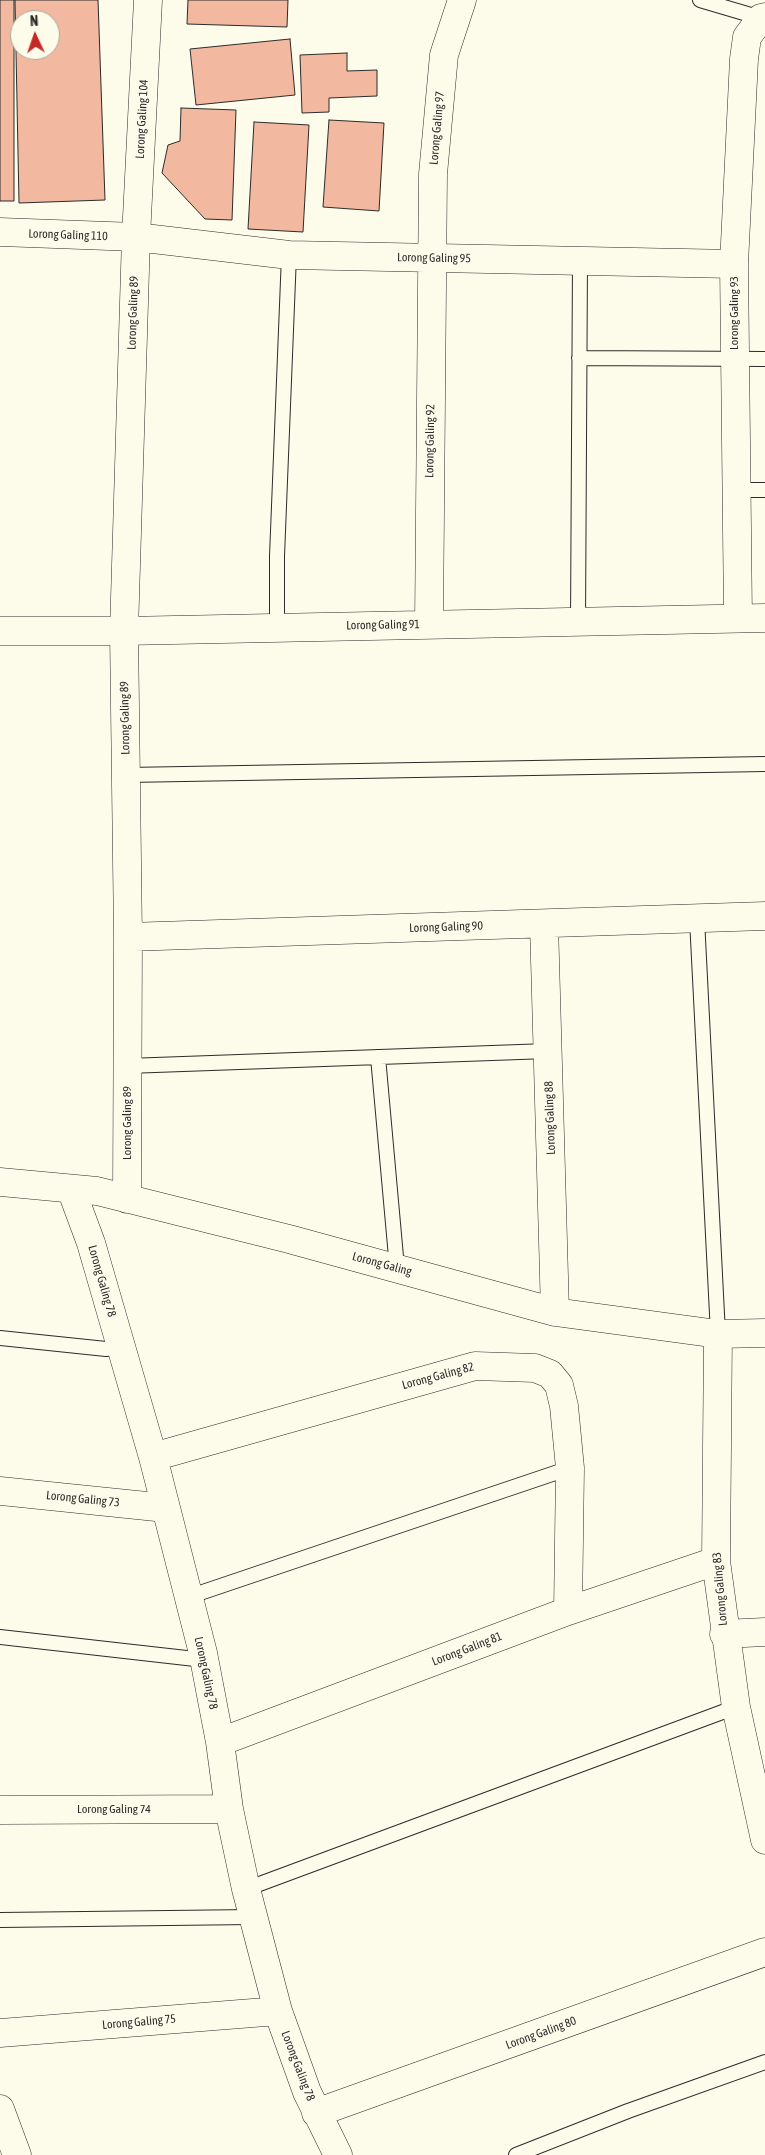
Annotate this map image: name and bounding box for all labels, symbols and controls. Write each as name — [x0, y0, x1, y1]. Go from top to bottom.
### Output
north arrow — [10, 10, 60, 60]
text: N — [30, 13, 39, 29]
street label: Lorong Galing 104 — [133, 79, 151, 159]
street label: Lorong Galing 97 — [427, 91, 447, 165]
street label: Lorong Galing 110 — [28, 226, 108, 244]
street label: Lorong Galing 95 — [397, 250, 471, 266]
street label: Lorong Galing 89 — [125, 276, 141, 350]
street label: Lorong Galing 93 — [727, 276, 741, 350]
street label: Lorong Galing 92 — [422, 404, 438, 478]
street label: Lorong Galing 91 — [346, 617, 420, 633]
street label: Lorong Galing 89 — [117, 681, 133, 755]
street label: Lorong Galing 90 — [409, 919, 483, 935]
street label: Lorong Galing 88 — [542, 1081, 558, 1155]
street label: Lorong Galing 89 — [120, 1086, 134, 1160]
street label: Lorong Galing 78 — [85, 1244, 119, 1318]
street label: Lorong Galing — [351, 1249, 413, 1279]
street label: Lorong Galing 82 — [400, 1359, 476, 1393]
street label: Lorong Galing 73 — [46, 1488, 120, 1510]
street label: Lorong Galing 83 — [710, 1552, 730, 1626]
street label: Lorong Galing 81 — [430, 1629, 504, 1669]
street label: Lorong Galing 78 — [191, 1635, 221, 1711]
street label: Lorong Galing 74 — [77, 1802, 151, 1816]
street label: Lorong Galing 75 — [102, 2012, 176, 2032]
street label: Lorong Galing 80 — [504, 2014, 578, 2052]
street label: Lorong Galing 78 — [278, 2029, 318, 2103]

